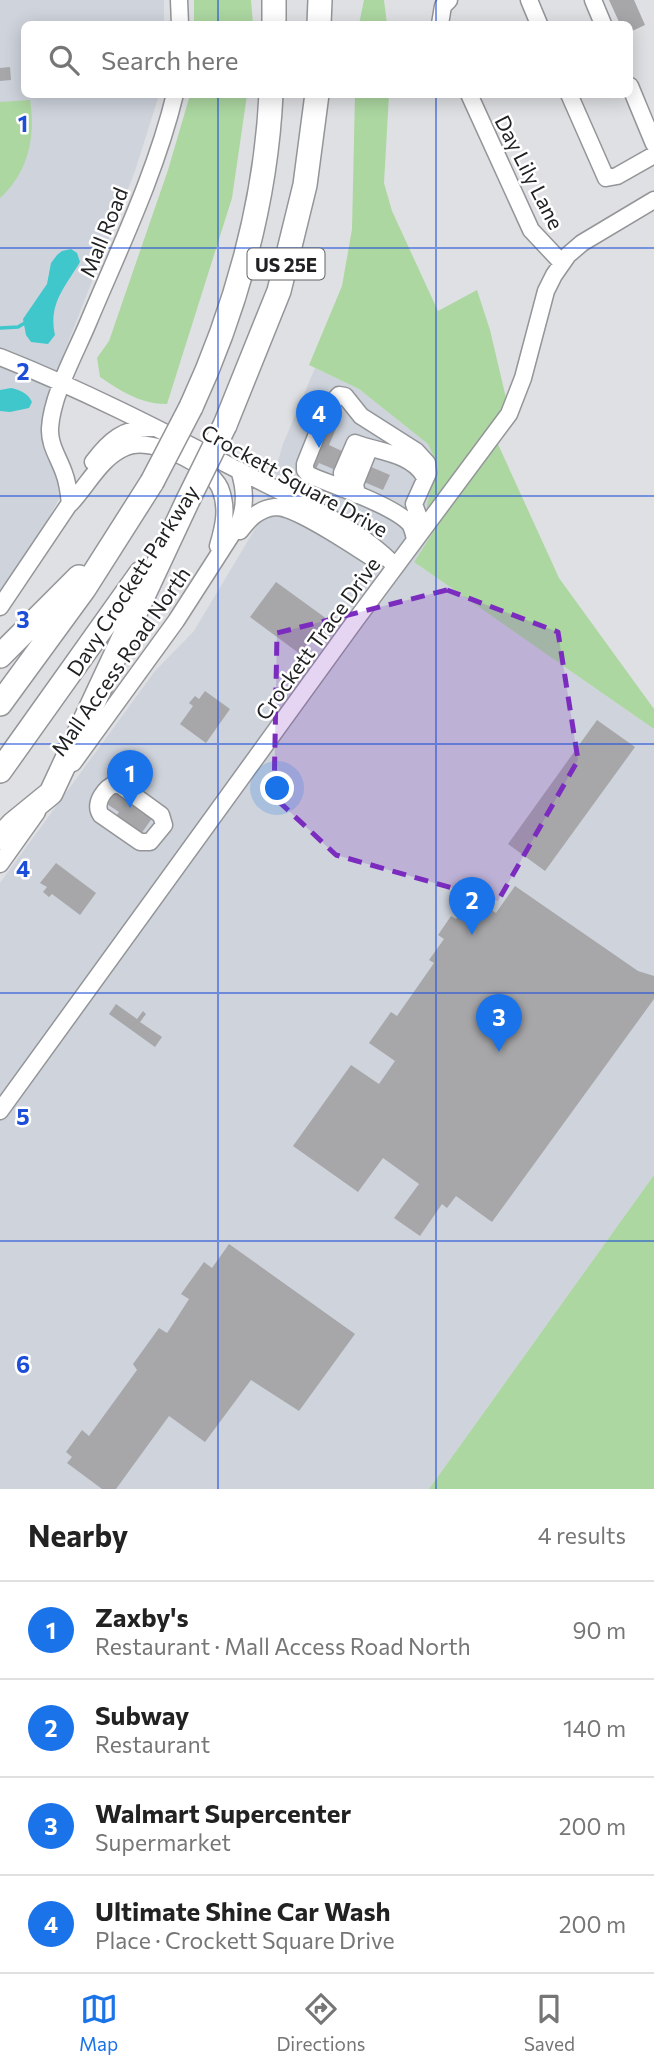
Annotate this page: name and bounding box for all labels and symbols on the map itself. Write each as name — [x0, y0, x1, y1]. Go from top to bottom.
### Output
text: 1 — [18, 109, 28, 137]
street label: Day Lily Lane — [491, 111, 569, 233]
street label: Mall Road — [74, 183, 132, 281]
road number: US 25E — [247, 248, 324, 280]
text: 2 — [16, 357, 30, 385]
pin: 4 — [296, 390, 342, 448]
street label: Crockett Square Drive — [197, 418, 393, 542]
street label: Davy Crockett Parkway — [61, 480, 203, 680]
street label: Crockett Trace Drive — [249, 552, 385, 724]
street label: Mall Access Road North — [45, 562, 195, 760]
text: 3 — [16, 605, 30, 633]
pin: 1 — [107, 750, 153, 808]
your location — [260, 771, 294, 805]
text: 4 — [16, 854, 30, 882]
pin: 2 — [449, 877, 495, 935]
pin: 3 — [476, 994, 522, 1052]
text: 5 — [16, 1102, 30, 1130]
text: 6 — [16, 1350, 30, 1378]

